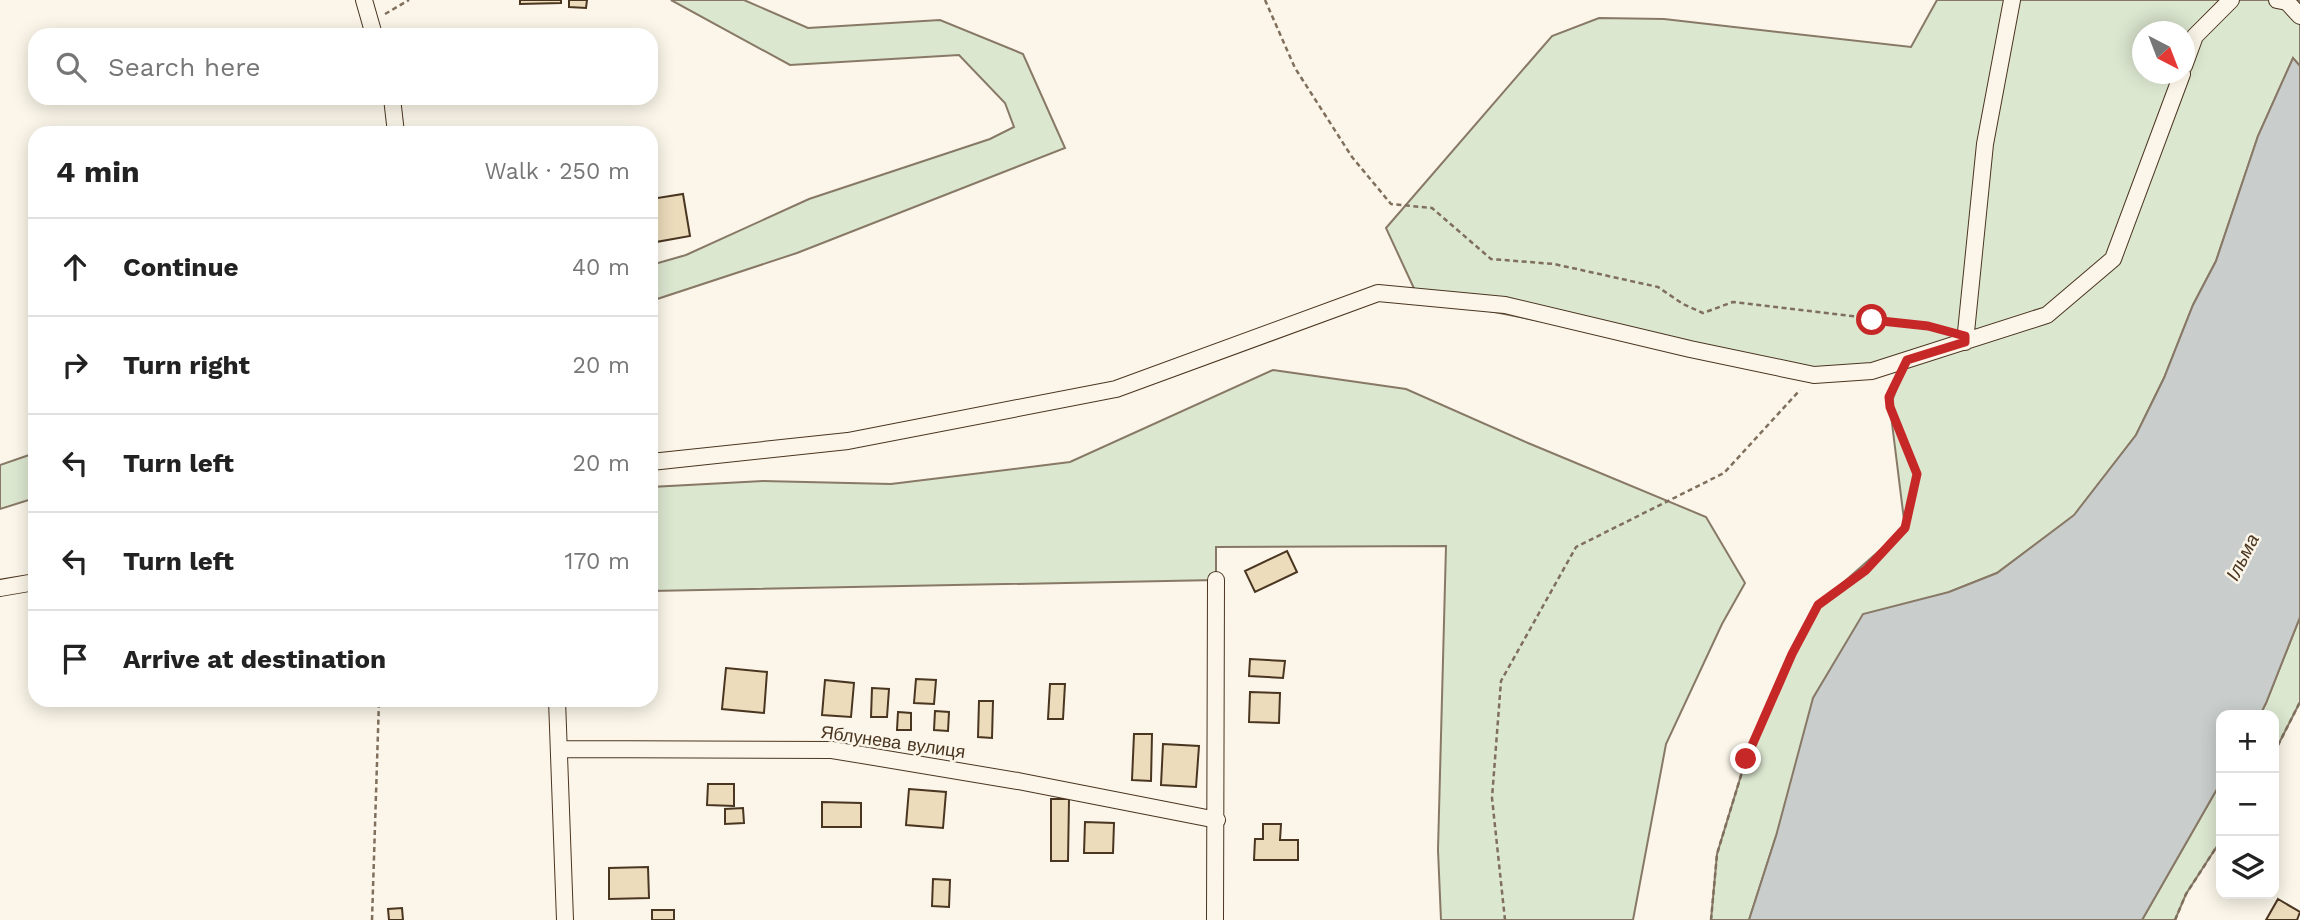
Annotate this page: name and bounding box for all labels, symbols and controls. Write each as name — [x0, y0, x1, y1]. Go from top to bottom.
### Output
north arrow — [2132, 21, 2195, 84]
search box — [28, 28, 658, 105]
icon: search — [52, 48, 90, 86]
text: Search here — [108, 52, 260, 82]
text: 4 min — [56, 154, 140, 189]
text: Walk · 250 m — [484, 158, 630, 185]
icon: ahead — [56, 248, 94, 286]
text: Continue — [123, 252, 239, 282]
text: 40 m — [572, 254, 630, 281]
route start — [1856, 304, 1887, 335]
icon: right — [56, 346, 94, 384]
text: Turn right — [123, 350, 250, 380]
text: 20 m — [573, 352, 630, 379]
icon: left — [56, 444, 94, 482]
text: Turn left — [123, 448, 234, 478]
text: 20 m — [573, 450, 630, 477]
water label: Ільма — [2221, 530, 2264, 585]
icon: left — [56, 542, 94, 580]
text: Turn left — [123, 546, 234, 576]
text: 170 m — [565, 548, 630, 575]
icon: arrive — [56, 640, 94, 678]
text: Arrive at destination — [123, 644, 386, 674]
map controls — [2216, 710, 2279, 899]
button: + — [2216, 710, 2279, 773]
street label: Яблунева вулиця — [819, 721, 967, 762]
route end — [1730, 743, 1761, 774]
button: − — [2216, 773, 2279, 836]
button: layers — [2216, 836, 2279, 899]

